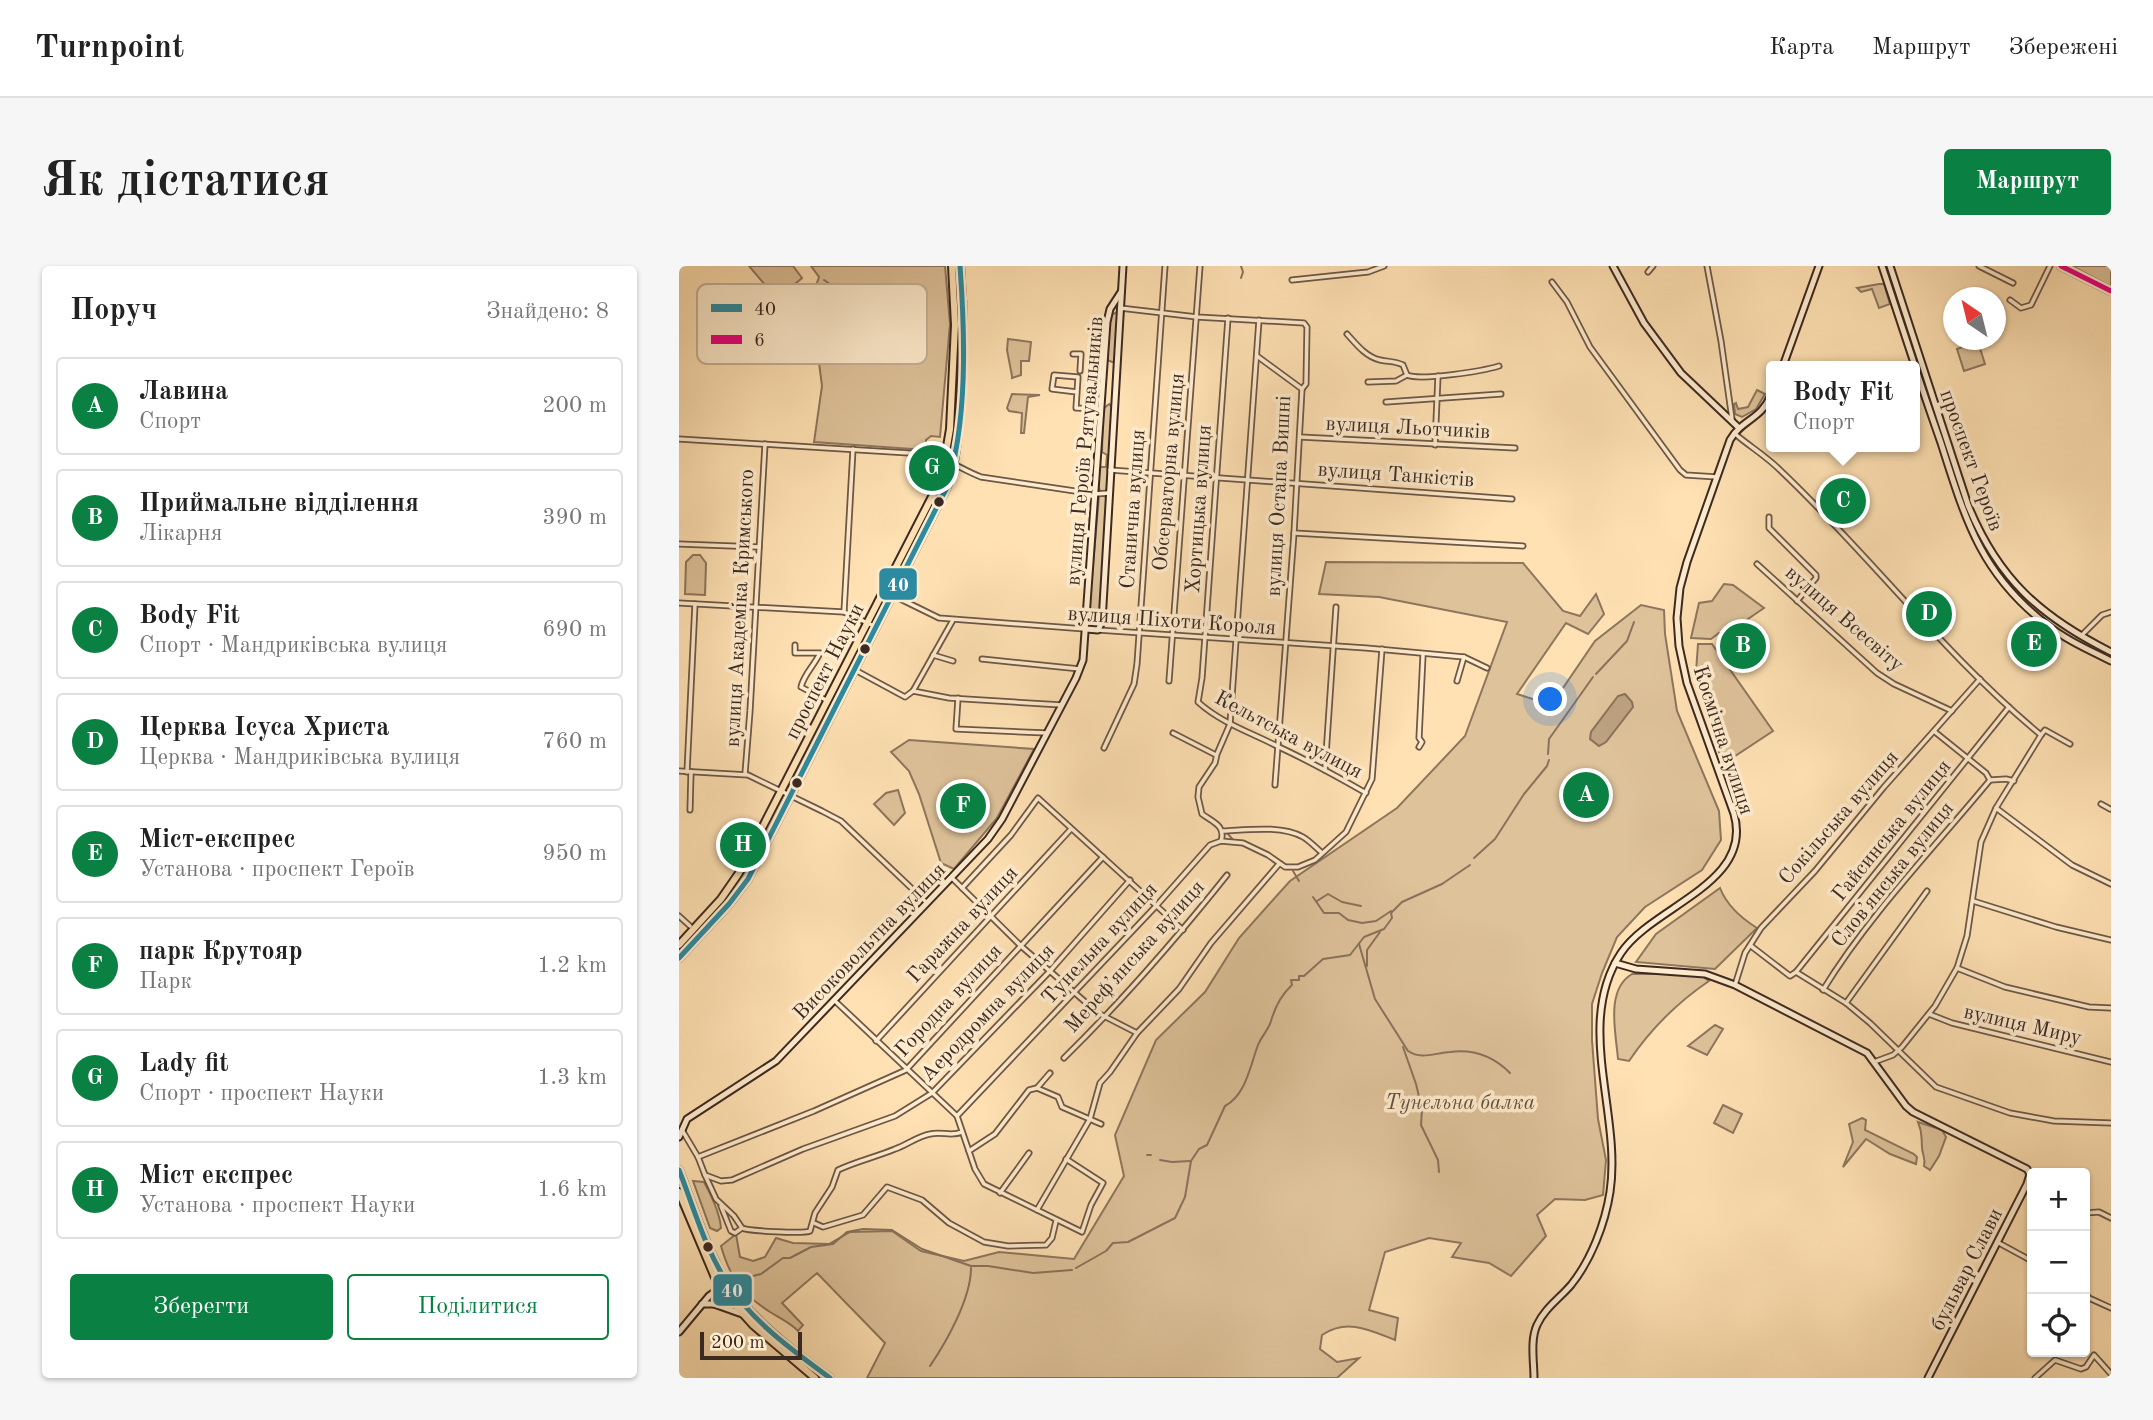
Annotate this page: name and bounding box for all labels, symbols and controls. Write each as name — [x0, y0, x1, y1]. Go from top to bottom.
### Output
text: Turnpoint — [35, 32, 184, 65]
text: Карта — [1769, 36, 1834, 60]
text: Маршрут — [1872, 36, 1971, 60]
text: Збережені — [2009, 36, 2118, 60]
button: Маршрут — [1944, 149, 2111, 215]
text: Як дістатися — [42, 158, 330, 207]
legend — [697, 284, 927, 364]
north arrow — [1943, 287, 2006, 350]
text: Поруч — [70, 296, 157, 326]
text: Знайдено: 8 — [486, 300, 609, 323]
text: 40 — [754, 301, 776, 320]
street label: вулиця Героїв Рятувальників — [1063, 316, 1108, 587]
text: 6 — [754, 332, 765, 351]
popup — [1766, 361, 1920, 452]
street label: Обсерваторна вулиця — [1150, 372, 1189, 572]
text: Лавина — [139, 379, 228, 405]
text: Body Fit — [1792, 380, 1894, 406]
street label: проспект Героїв — [1935, 387, 2006, 534]
text: A — [86, 394, 104, 417]
text: 200 m — [542, 394, 607, 417]
street label: вулиця Остапа Вишні — [1264, 395, 1295, 597]
text: Спорт — [139, 410, 201, 433]
text: Спорт — [1792, 411, 1855, 434]
street label: вулиця Льотчиків — [1325, 414, 1491, 443]
street label: Хортицька вулиця — [1183, 424, 1216, 594]
street label: Станична вулиця — [1117, 429, 1150, 590]
pin: G — [909, 442, 955, 494]
street label: вулиця Танкістів — [1317, 460, 1475, 491]
street label: вулиця Академіка Кримського — [723, 468, 758, 748]
pin: C — [1820, 475, 1866, 527]
text: Приймальне відділення — [139, 491, 419, 517]
unlabelled marker — [932, 495, 946, 509]
text: B — [87, 506, 103, 529]
text: 390 m — [542, 506, 607, 529]
text: Лікарня — [139, 522, 223, 545]
street label: вулиця Всесвіту — [1781, 562, 1907, 676]
line badge: 40 — [878, 567, 918, 601]
text: 40 — [887, 577, 909, 596]
pin: D — [1906, 588, 1952, 640]
street label: проспект Науки — [782, 600, 869, 743]
text: Body Fit — [139, 603, 240, 629]
street label: вулиця Піхоти Короля — [1067, 604, 1277, 639]
text: C — [87, 618, 103, 641]
text: 690 m — [542, 618, 607, 641]
pin: E — [2011, 618, 2057, 670]
pin: B — [1720, 620, 1766, 672]
text: Спорт · Мандриківська вулиця — [139, 634, 447, 657]
unlabelled marker — [858, 642, 872, 656]
street label: Космічна вулиця — [1689, 663, 1757, 818]
your location — [1533, 682, 1567, 716]
street label: Кельтська вулиця — [1211, 688, 1366, 783]
text: Церква Ісуса Христа — [139, 715, 389, 741]
text: D — [86, 730, 104, 753]
text: 760 m — [542, 730, 607, 753]
text: Церква · Мандриківська вулиця — [139, 746, 460, 769]
street label: Сокільська вулиця — [1775, 747, 1903, 889]
street label: Гайсинська вулиця — [1829, 756, 1955, 906]
pin: A — [1563, 769, 1609, 821]
unlabelled marker — [790, 776, 804, 790]
pin: F — [940, 780, 986, 832]
street label: Словʼянська вулиця — [1828, 798, 1958, 952]
pin: H — [720, 819, 766, 871]
text: Міст-експрес — [139, 827, 296, 853]
text: E — [87, 842, 103, 865]
text: 950 m — [542, 842, 607, 865]
text: Установа · проспект Героїв — [139, 858, 415, 881]
street label: Високовольтна вулиця — [790, 859, 950, 1025]
street label: Гаражна вулиця — [904, 862, 1022, 988]
street label: Мерефʼянська вулиця — [1061, 877, 1209, 1037]
street label: Тунельна вулиця — [1038, 879, 1162, 1009]
text: парк Крутояр — [139, 939, 303, 965]
street label: Аеродромна вулиця — [917, 940, 1059, 1086]
street label: Городна вулиця — [892, 941, 1006, 1061]
text: F — [87, 954, 103, 977]
text: 1.2 km — [537, 954, 607, 977]
text: Парк — [139, 970, 192, 993]
street label: вулиця Миру — [1962, 1002, 2084, 1049]
text: Lady fit — [139, 1051, 229, 1077]
text: G — [87, 1066, 103, 1089]
text: 1.3 km — [537, 1066, 607, 1089]
text: Спорт · проспект Науки — [139, 1082, 384, 1105]
park label: Тунельна балка — [1385, 1093, 1535, 1114]
text: Міст експрес — [139, 1163, 293, 1189]
map controls — [2027, 1168, 2090, 1357]
button: + — [2027, 1168, 2090, 1231]
text: H — [86, 1178, 104, 1201]
text: 1.6 km — [537, 1178, 607, 1201]
text: Установа · проспект Науки — [139, 1194, 415, 1217]
street label: бульвар Слави — [1927, 1205, 2007, 1334]
button: − — [2027, 1231, 2090, 1294]
unlabelled marker — [701, 1240, 715, 1254]
line badge: 40 — [712, 1273, 753, 1307]
button: Зберегти — [70, 1274, 333, 1340]
button: Поділитися — [347, 1274, 609, 1340]
text: 40 — [721, 1283, 743, 1302]
button: locate — [2027, 1294, 2090, 1357]
scale bar — [700, 1329, 801, 1361]
text: 200 m — [711, 1334, 764, 1353]

